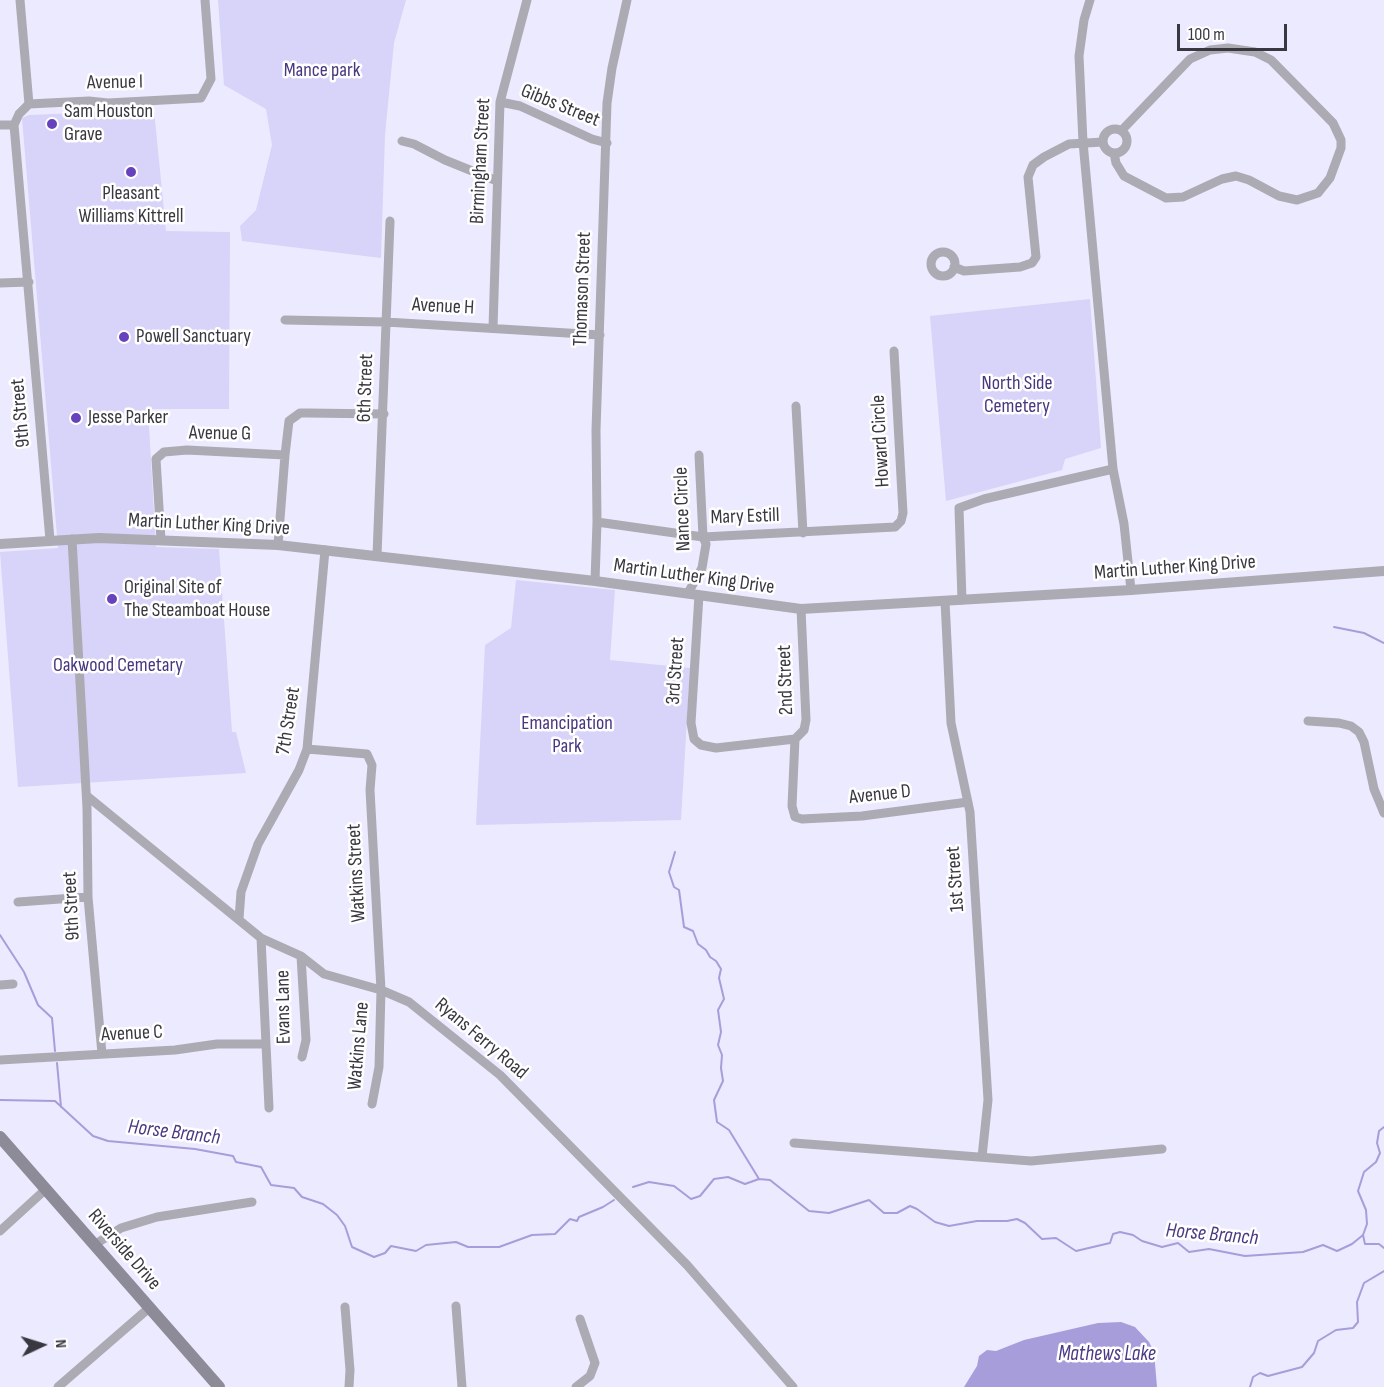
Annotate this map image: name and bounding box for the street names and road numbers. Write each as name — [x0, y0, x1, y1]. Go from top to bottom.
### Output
street label: Avenue I — [87, 71, 143, 95]
street label: Gibbs Street — [517, 79, 603, 133]
street label: Birmingham Street — [466, 97, 496, 225]
street label: Thomason Street — [569, 231, 597, 347]
street label: Avenue H — [411, 293, 475, 321]
street label: 6th Street — [353, 353, 379, 423]
street label: 9th Street — [6, 378, 36, 448]
street label: Howard Circle — [867, 394, 895, 488]
street label: Avenue G — [189, 421, 251, 447]
street label: Nance Circle — [670, 467, 696, 551]
street label: Mary Estill — [710, 504, 780, 530]
street label: Martin Luther King Drive — [128, 509, 290, 541]
street label: Martin Luther King Drive — [1093, 550, 1257, 586]
street label: Martin Luther King Drive — [612, 554, 776, 600]
street label: 3rd Street — [662, 636, 690, 706]
street label: 2nd Street — [773, 644, 799, 716]
street label: 7th Street — [272, 685, 306, 757]
street label: Avenue D — [848, 780, 912, 810]
street label: Watkins Street — [342, 823, 372, 923]
street label: 1st Street — [942, 845, 970, 913]
street label: 9th Street — [58, 871, 86, 941]
street label: Evans Lane — [271, 970, 297, 1044]
street label: Ryans Ferry Road — [430, 993, 532, 1085]
street label: Watkins Lane — [343, 1001, 375, 1091]
street label: Avenue C — [101, 1020, 163, 1048]
street label: Riverside Drive — [82, 1205, 166, 1295]

